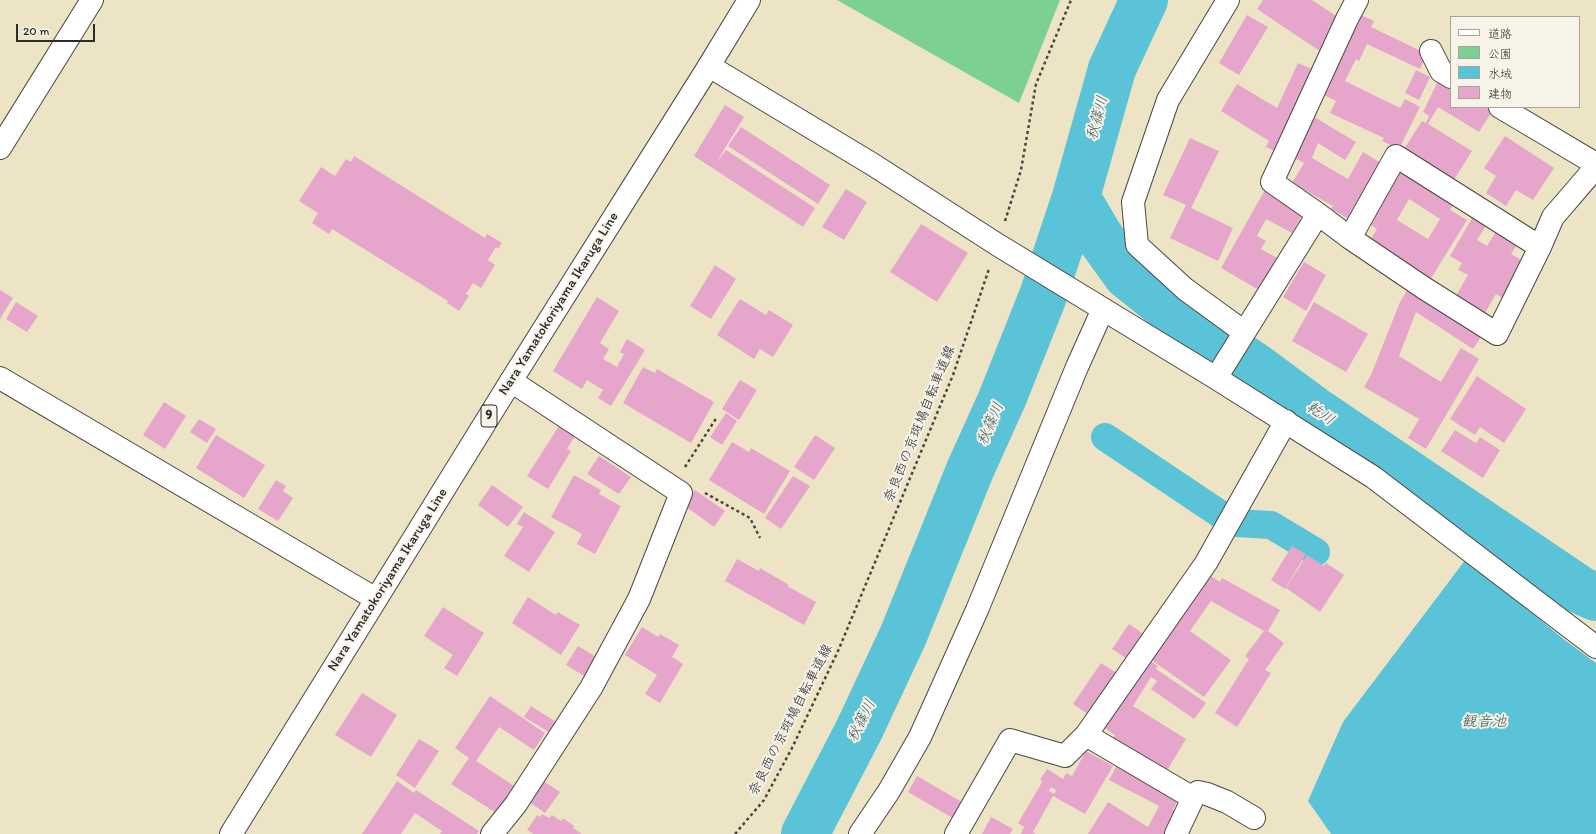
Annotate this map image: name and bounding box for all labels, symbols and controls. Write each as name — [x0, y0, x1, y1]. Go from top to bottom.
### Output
scale bar — [18, 16, 97, 42]
legend — [1450, 16, 1580, 108]
text: 20 m — [23, 24, 50, 38]
text: 道路 — [1488, 27, 1512, 41]
text: 公園 — [1488, 47, 1512, 61]
text: 水域 — [1488, 67, 1512, 81]
text: 建物 — [1488, 87, 1512, 101]
water label: 秋篠川 — [1083, 94, 1113, 142]
street label: Nara Yamatokoriyama Ikaruga Line — [496, 209, 622, 399]
street label: 奈良西の京斑鳩自転車道線 — [881, 343, 959, 505]
water label: 乾川 — [1303, 398, 1337, 430]
water label: 秋篠川 — [974, 400, 1008, 448]
road number: 9 — [481, 405, 497, 427]
street label: Nara Yamatokoriyama Ikaruga Line — [325, 485, 451, 675]
street label: 奈良西の京斑鳩自転車道線 — [745, 641, 837, 799]
water label: 秋篠川 — [844, 697, 880, 745]
water label: 観音池 — [1462, 713, 1506, 731]

